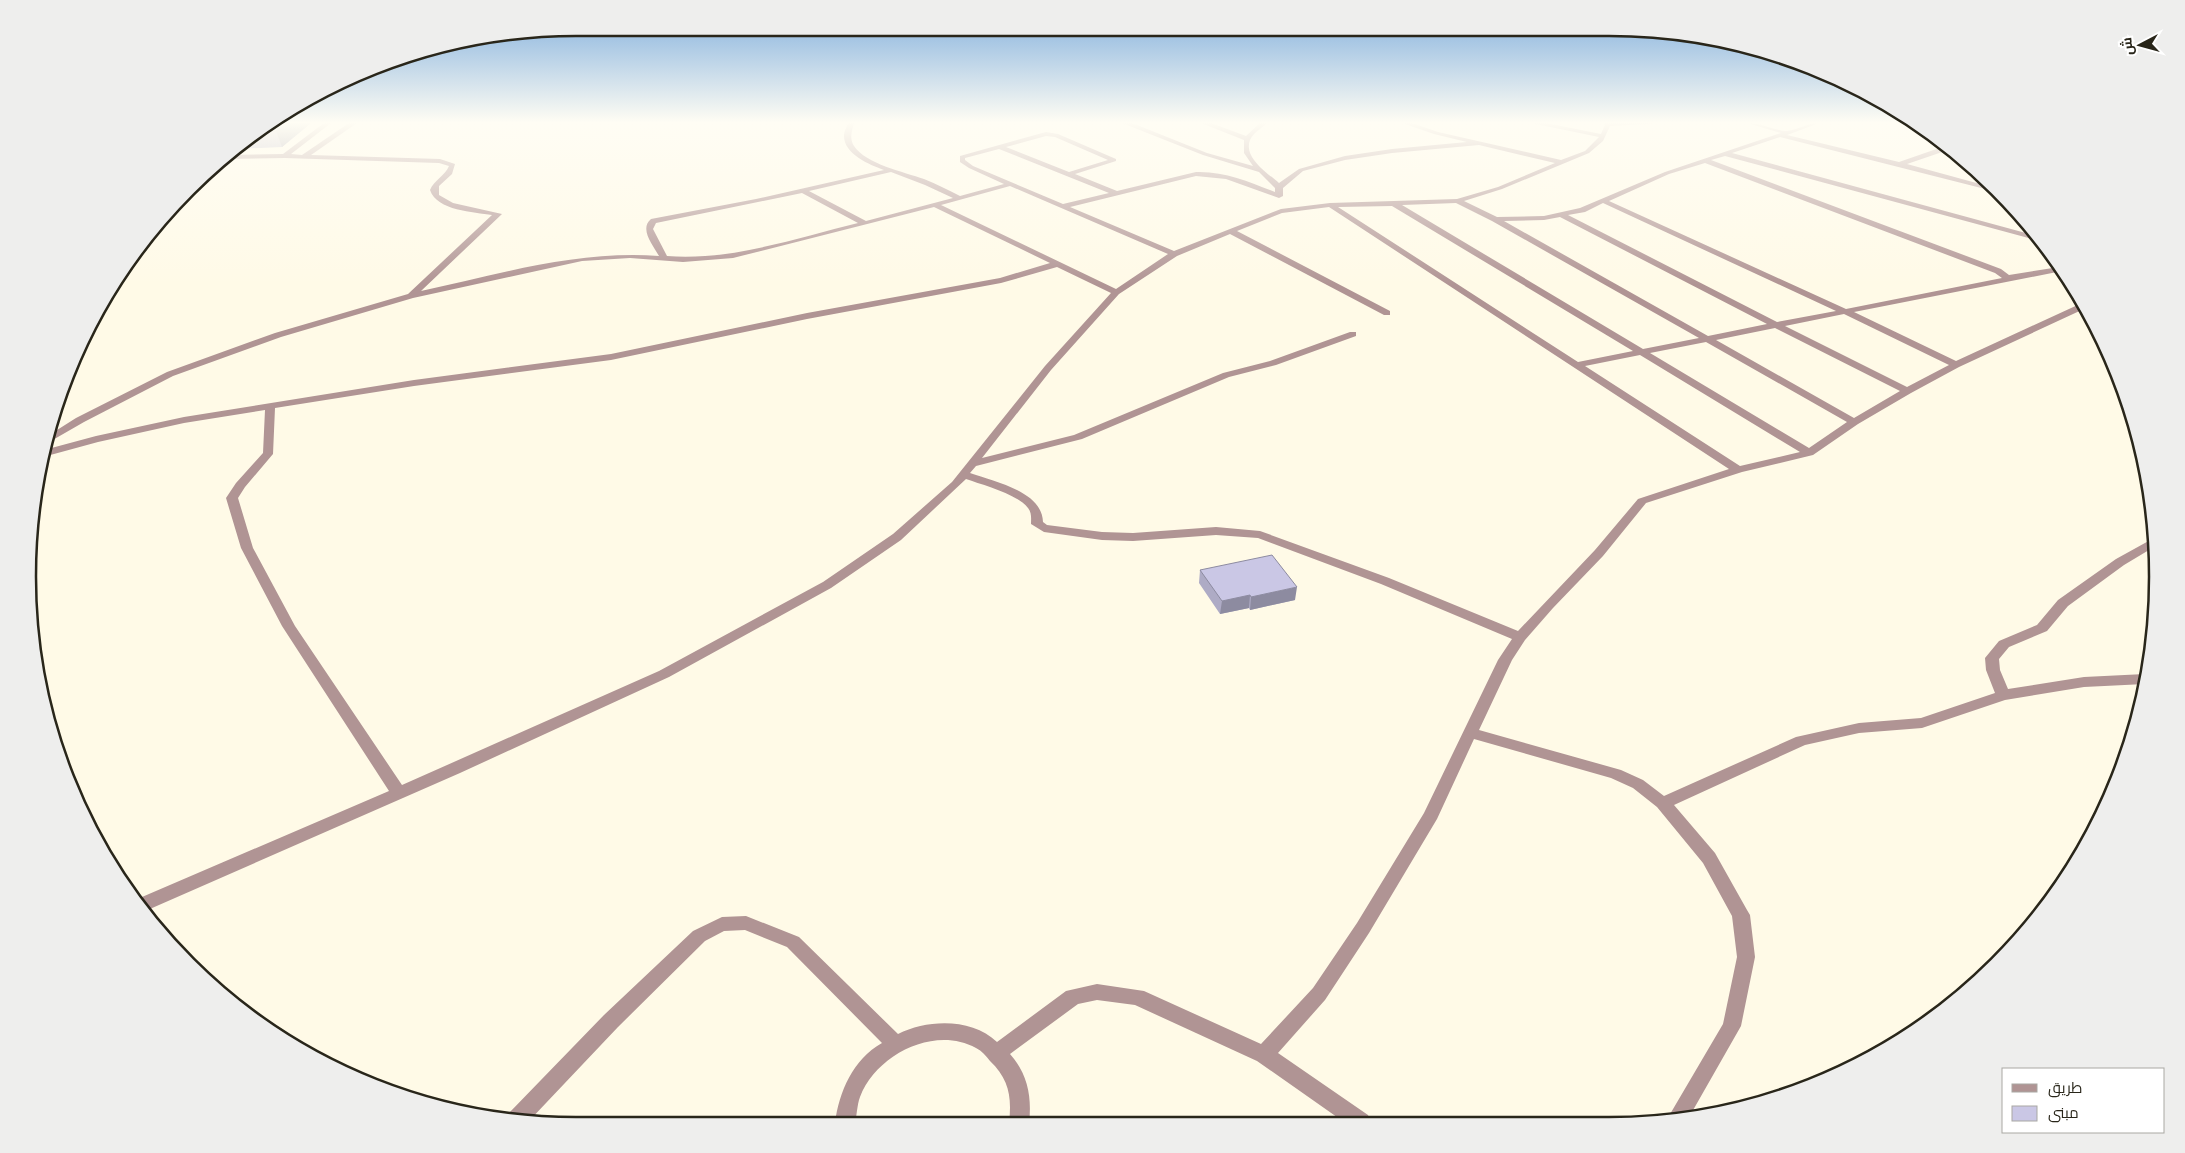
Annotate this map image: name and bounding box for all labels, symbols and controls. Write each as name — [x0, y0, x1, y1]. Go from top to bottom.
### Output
north arrow — [2115, 20, 2165, 70]
text: ش — [2118, 36, 2137, 56]
legend — [2002, 1068, 2165, 1133]
text: طريق — [2048, 1079, 2082, 1098]
text: مبنى — [2048, 1104, 2079, 1123]

